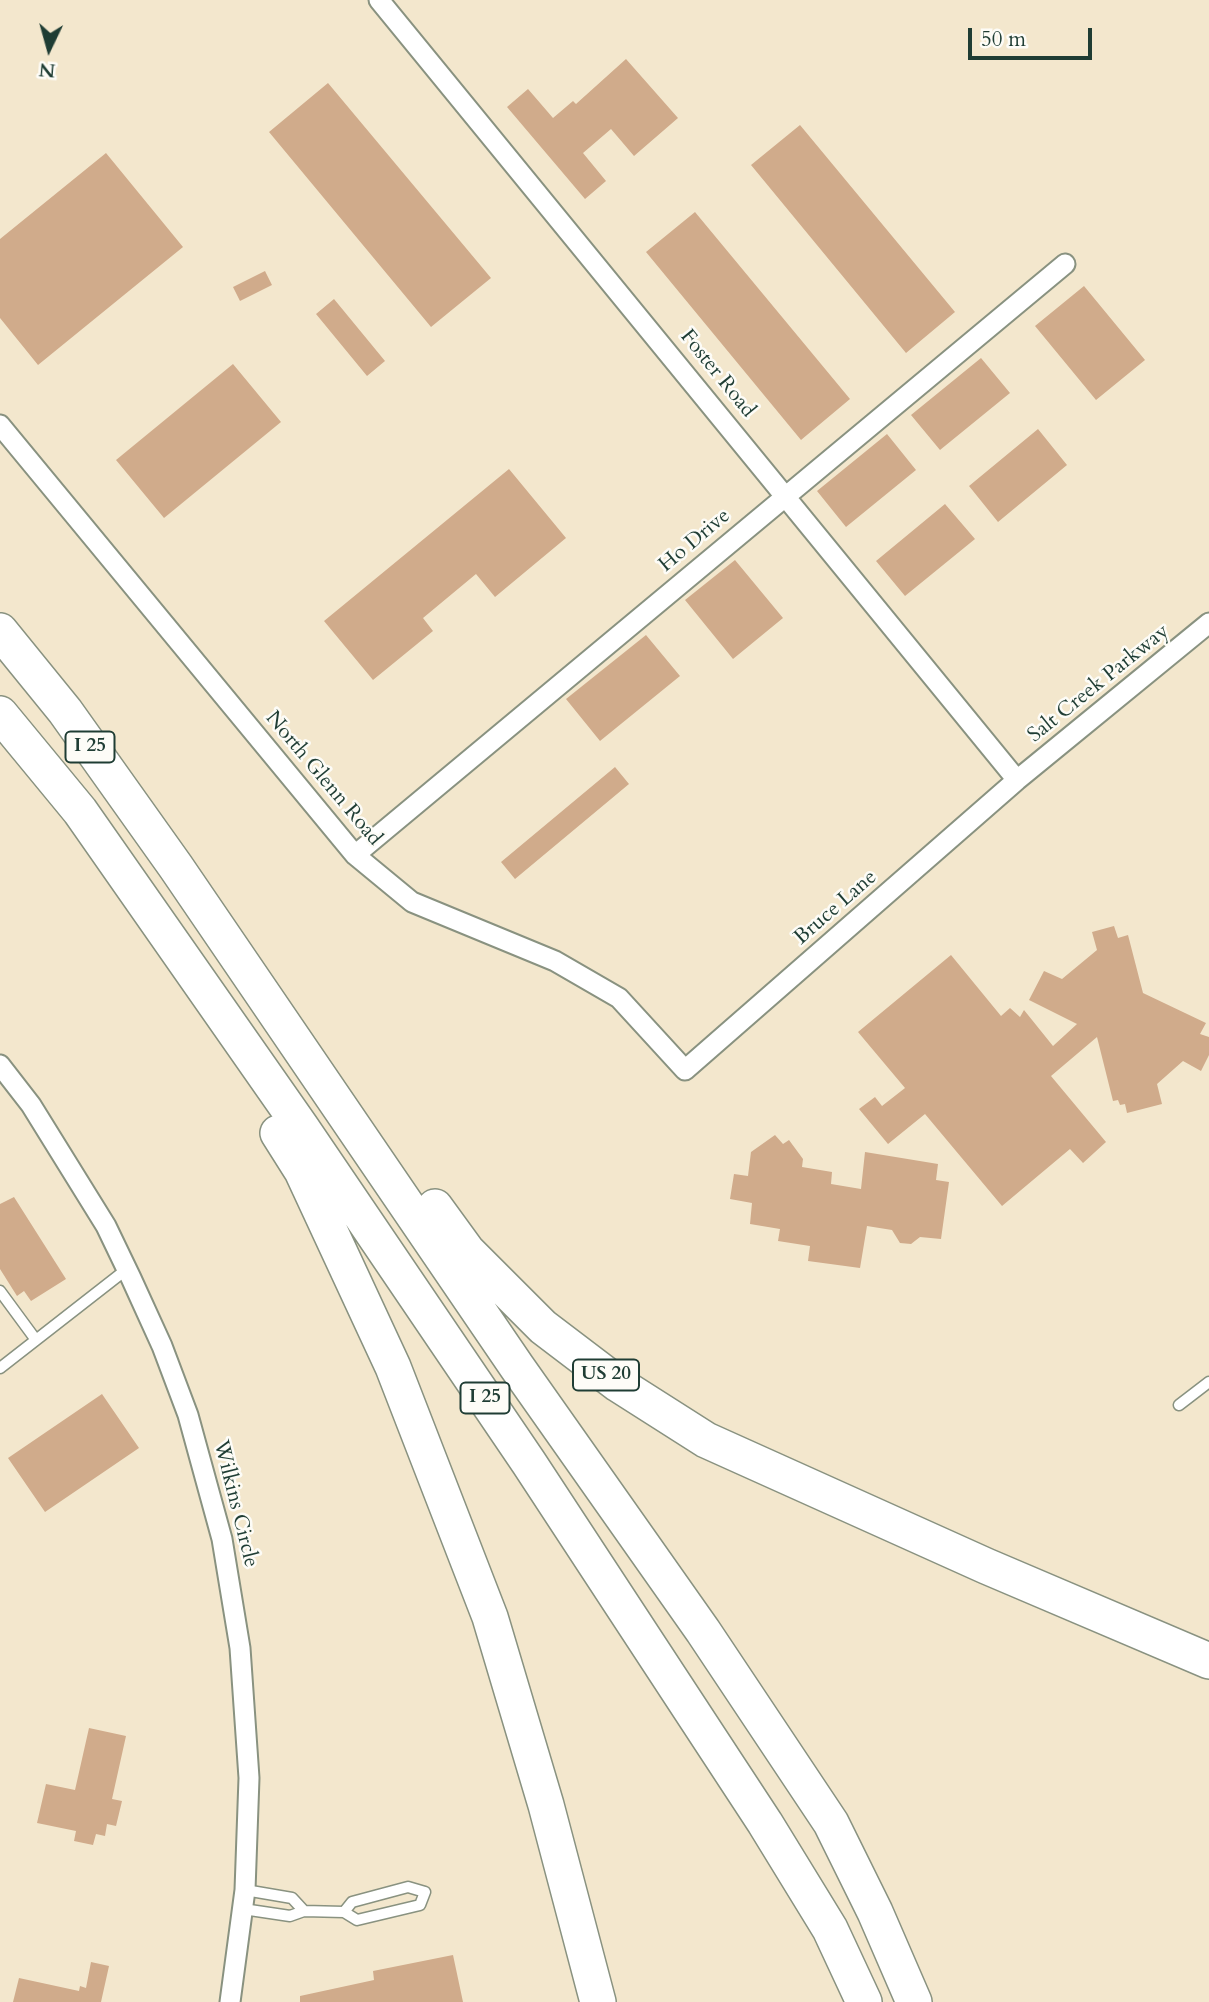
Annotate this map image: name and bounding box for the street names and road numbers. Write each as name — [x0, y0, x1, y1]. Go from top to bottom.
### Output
street label: Foster Road — [674, 325, 760, 423]
street label: Ho Drive — [654, 504, 736, 578]
street label: Salt Creek Parkway — [1023, 619, 1175, 749]
street label: North Glenn Road — [259, 707, 387, 851]
road number: I 25 — [66, 732, 114, 762]
street label: Bruce Lane — [789, 865, 883, 951]
road number: US 20 — [573, 1359, 639, 1390]
road number: I 25 — [461, 1382, 510, 1414]
street label: Wilkins Circle — [207, 1438, 263, 1570]

